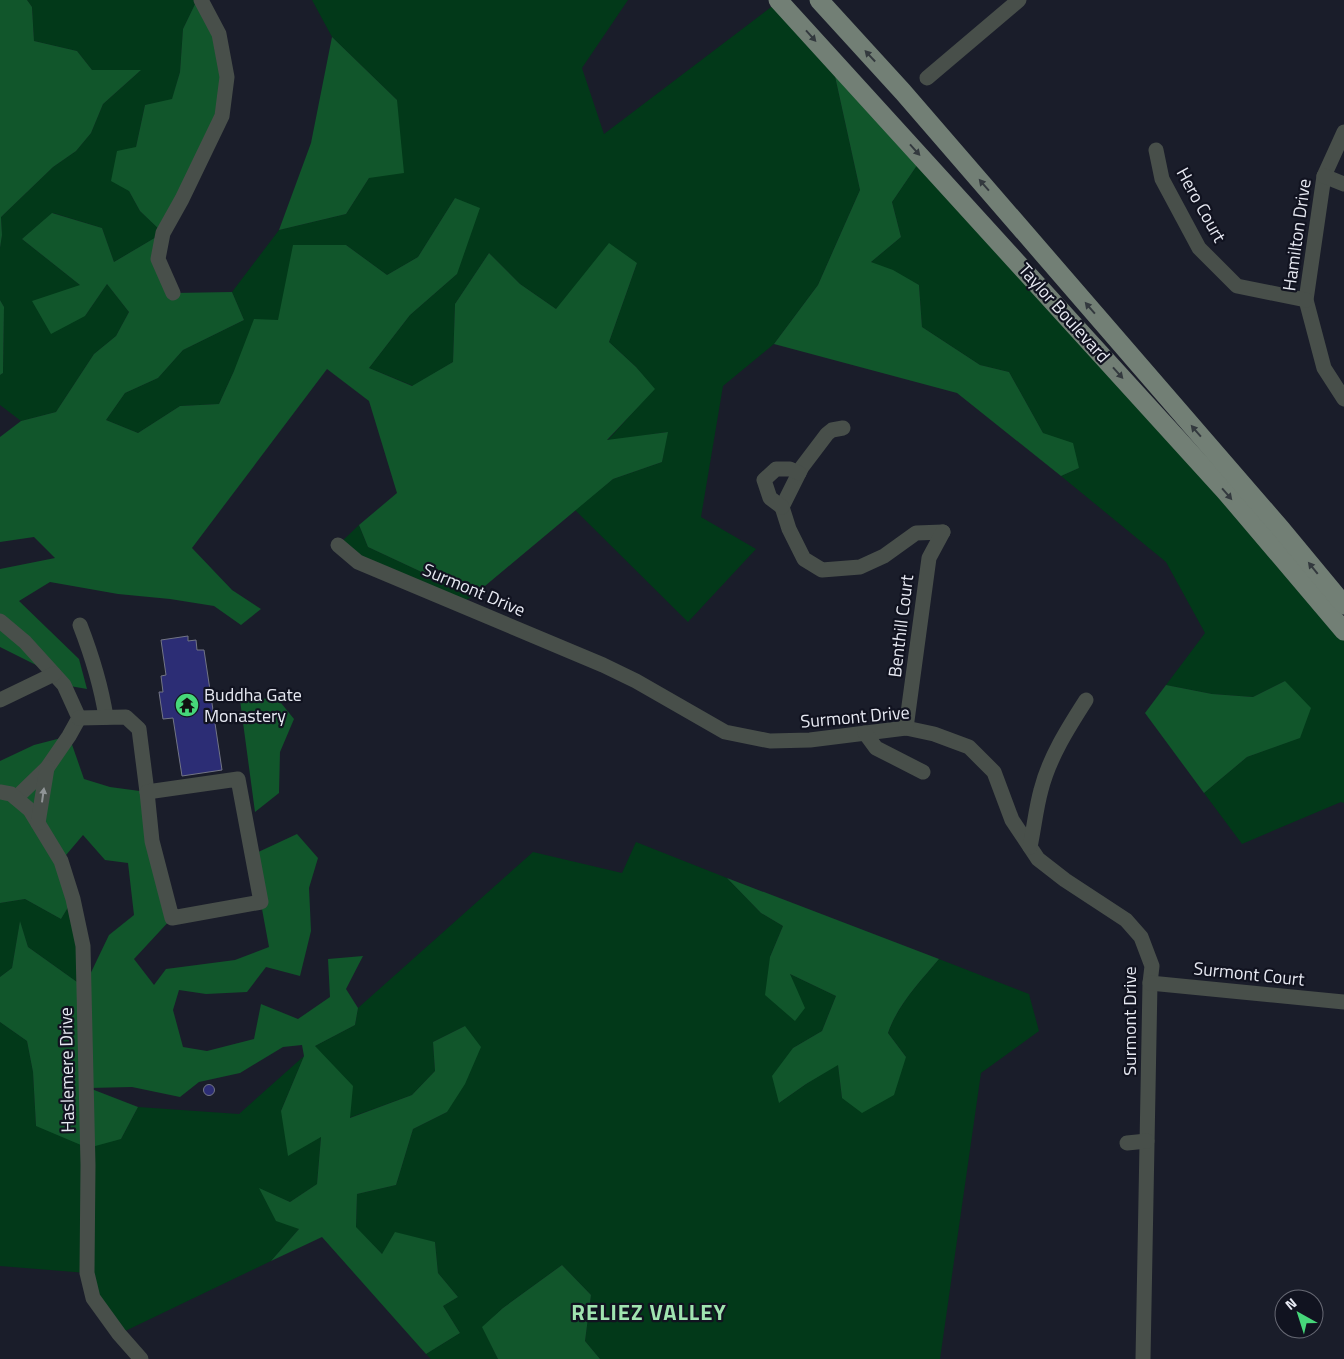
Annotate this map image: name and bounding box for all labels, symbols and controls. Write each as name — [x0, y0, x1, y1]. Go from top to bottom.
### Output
one-way arrow — [805, 30, 817, 42]
one-way arrow — [864, 50, 876, 62]
one-way arrow — [909, 143, 921, 155]
street label: Hero Court — [1170, 162, 1233, 248]
street label: Hamilton Drive — [1275, 177, 1318, 293]
one-way arrow — [978, 179, 990, 191]
street label: Taylor Boulevard — [1012, 257, 1116, 368]
one-way arrow — [1084, 302, 1096, 314]
one-way arrow — [1112, 367, 1124, 379]
one-way arrow — [1191, 424, 1202, 437]
one-way arrow — [1222, 487, 1233, 500]
street label: Surmont Drive — [419, 556, 530, 623]
one-way arrow — [1307, 562, 1319, 574]
street label: Benthill Court — [881, 572, 920, 679]
place label: Buddha Gate Monastery — [204, 681, 302, 729]
temple icon: Buddha Gate Monastery — [174, 692, 200, 718]
street label: Surmont Drive — [799, 698, 911, 735]
one-way arrow — [39, 787, 47, 803]
street label: Surmont Court — [1192, 954, 1306, 993]
street label: Surmont Drive — [1116, 966, 1143, 1076]
street label: Haslemere Drive — [52, 1007, 81, 1133]
north arrow — [1274, 1289, 1324, 1339]
text: N — [1280, 1292, 1301, 1315]
district label: RELIEZ VALLEY — [571, 1295, 727, 1329]

